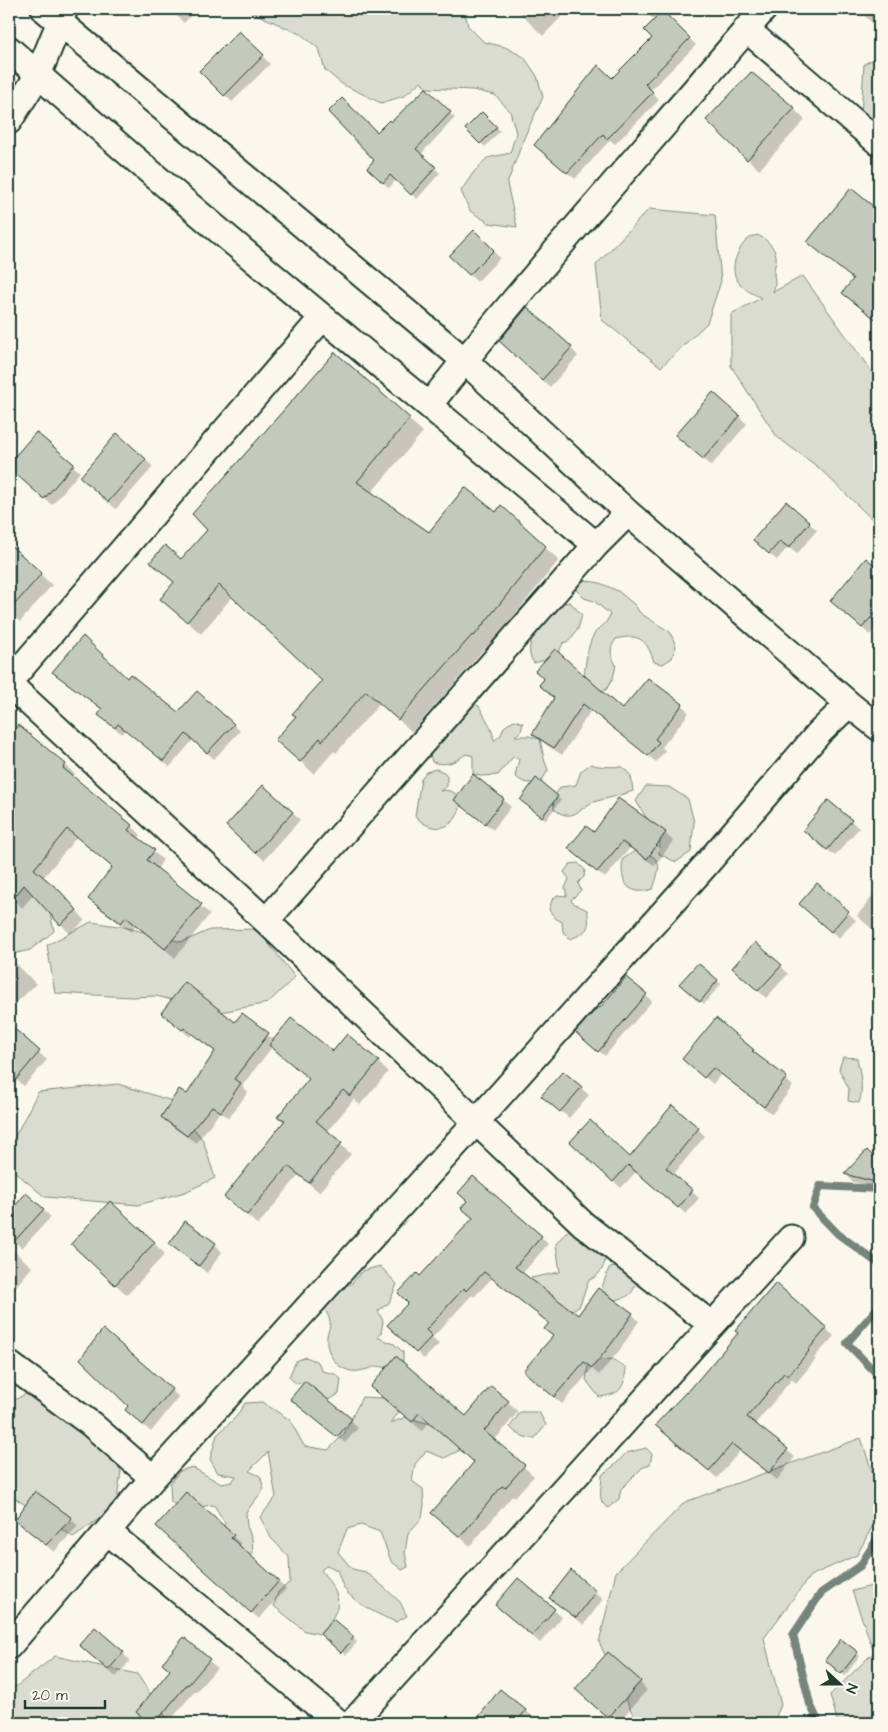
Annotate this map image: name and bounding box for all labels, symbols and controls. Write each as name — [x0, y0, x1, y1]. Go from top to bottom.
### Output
north arrow — [816, 1660, 866, 1710]
scale bar — [25, 1677, 105, 1709]
text: N — [840, 1681, 862, 1696]
text: 20 m — [32, 1685, 68, 1706]

